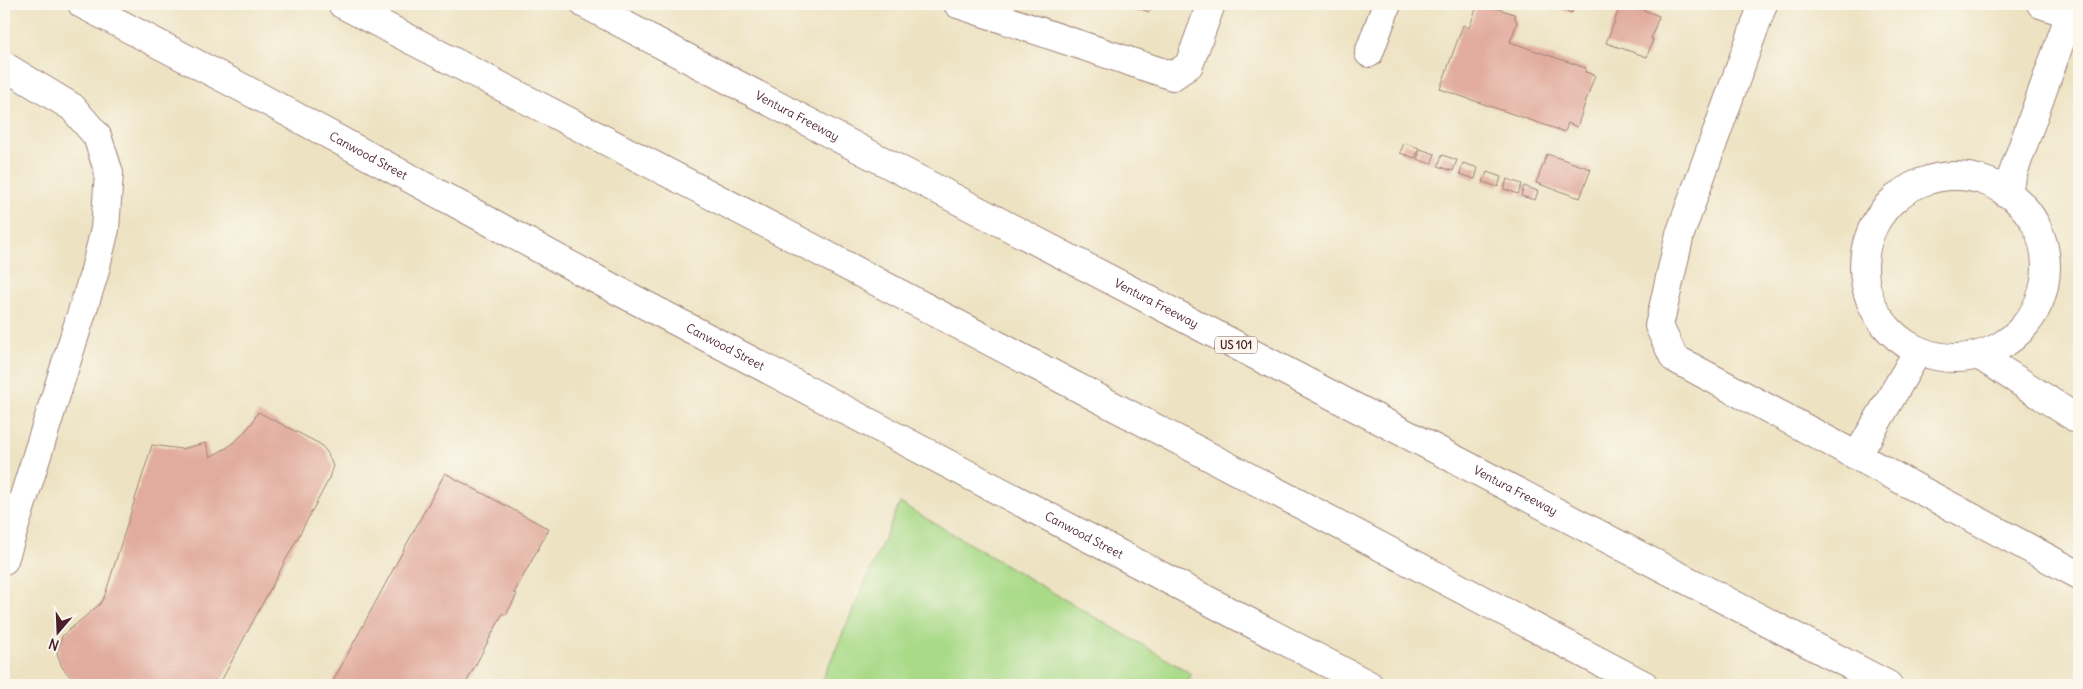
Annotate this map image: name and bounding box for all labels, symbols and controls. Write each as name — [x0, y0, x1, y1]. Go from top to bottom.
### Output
street label: Ventura Freeway — [753, 87, 842, 144]
street label: Canwood Street — [327, 128, 410, 183]
street label: Ventura Freeway — [1112, 275, 1201, 331]
street label: Canwood Street — [684, 320, 767, 373]
road number: US 101 — [1215, 336, 1257, 354]
street label: Ventura Freeway — [1471, 462, 1560, 518]
street label: Canwood Street — [1042, 508, 1126, 562]
north arrow — [32, 606, 82, 656]
text: N — [46, 634, 61, 654]

